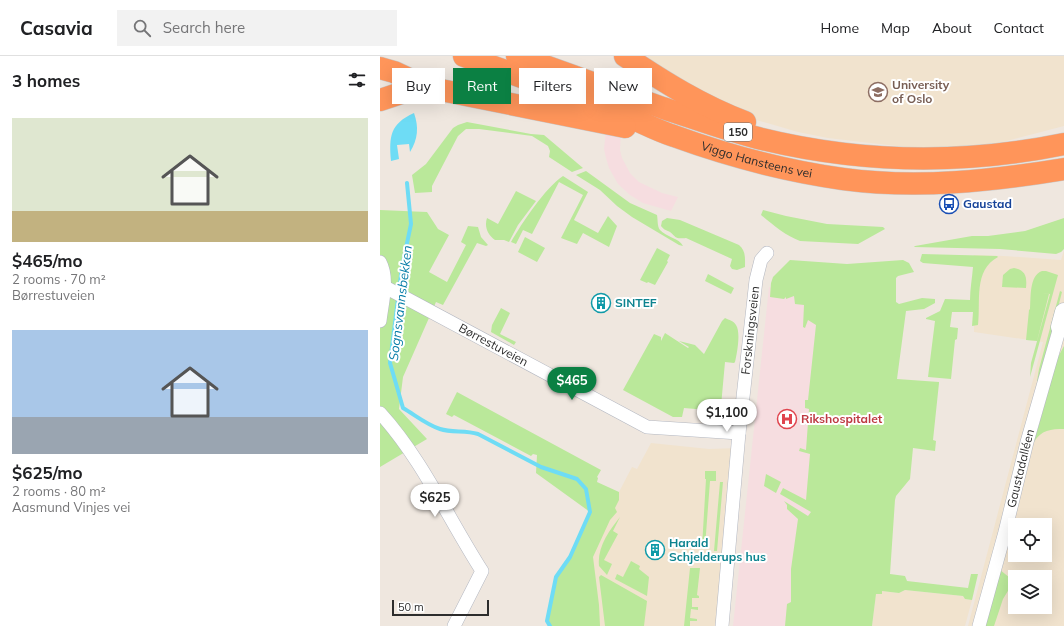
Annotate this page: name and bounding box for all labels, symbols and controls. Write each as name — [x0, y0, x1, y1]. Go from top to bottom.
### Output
search box — [117, 10, 397, 46]
text: Casavia — [20, 16, 93, 40]
icon: search — [131, 17, 153, 39]
text: Search here — [163, 18, 245, 37]
text: Home — [820, 19, 859, 37]
text: Map — [881, 19, 910, 37]
text: About — [932, 19, 972, 37]
text: Contact — [994, 19, 1044, 37]
chip: Buy — [392, 68, 445, 104]
chip: Rent — [453, 68, 511, 104]
chip: Filters — [519, 68, 586, 104]
chip: New — [594, 68, 652, 104]
icon: filters — [346, 69, 368, 91]
text: 3 homes — [12, 70, 80, 91]
place label: University of Oslo — [892, 77, 950, 106]
school or university icon: University of Oslo — [867, 81, 889, 103]
road number: 150 — [724, 123, 752, 141]
street label: Viggo Hansteens vei — [699, 138, 814, 181]
icon: home — [154, 144, 226, 216]
bus stop icon: Gaustad — [938, 193, 960, 215]
place label: Gaustad — [963, 196, 1012, 211]
water label: Sognsvannsbekken — [385, 244, 415, 362]
text: $465/mo — [12, 250, 83, 271]
text: 2 rooms · 70 m² — [12, 271, 106, 287]
street label: Forskningsveien — [738, 285, 762, 375]
text: Børrestuveien — [12, 287, 95, 303]
building icon: SINTEF — [590, 292, 612, 314]
place label: SINTEF — [615, 295, 657, 310]
street label: Børrestuveien — [456, 320, 531, 369]
icon: home — [154, 356, 226, 428]
pin: $465 — [548, 367, 596, 401]
text: $465 — [556, 372, 588, 388]
pin: $1,100 — [694, 399, 760, 433]
text: $1,100 — [706, 404, 748, 420]
hospital icon: Rikshospitalet — [776, 408, 798, 430]
place label: Rikshospitalet — [801, 411, 883, 426]
street label: Gaustadalléen — [1003, 427, 1037, 509]
text: $625/mo — [12, 462, 83, 483]
text: 2 rooms · 80 m² — [12, 483, 106, 499]
pin: $625 — [411, 484, 459, 518]
text: $625 — [419, 489, 451, 505]
text: Aasmund Vinjes vei — [12, 499, 130, 515]
map controls — [1008, 518, 1052, 614]
button: locate — [1008, 518, 1052, 562]
place label: Harald Schjelderups hus — [669, 535, 766, 564]
building icon: Harald Schjelderups hus — [644, 539, 666, 561]
button: layers — [1008, 570, 1052, 614]
scale bar — [392, 598, 489, 617]
text: 50 m — [398, 600, 424, 614]

